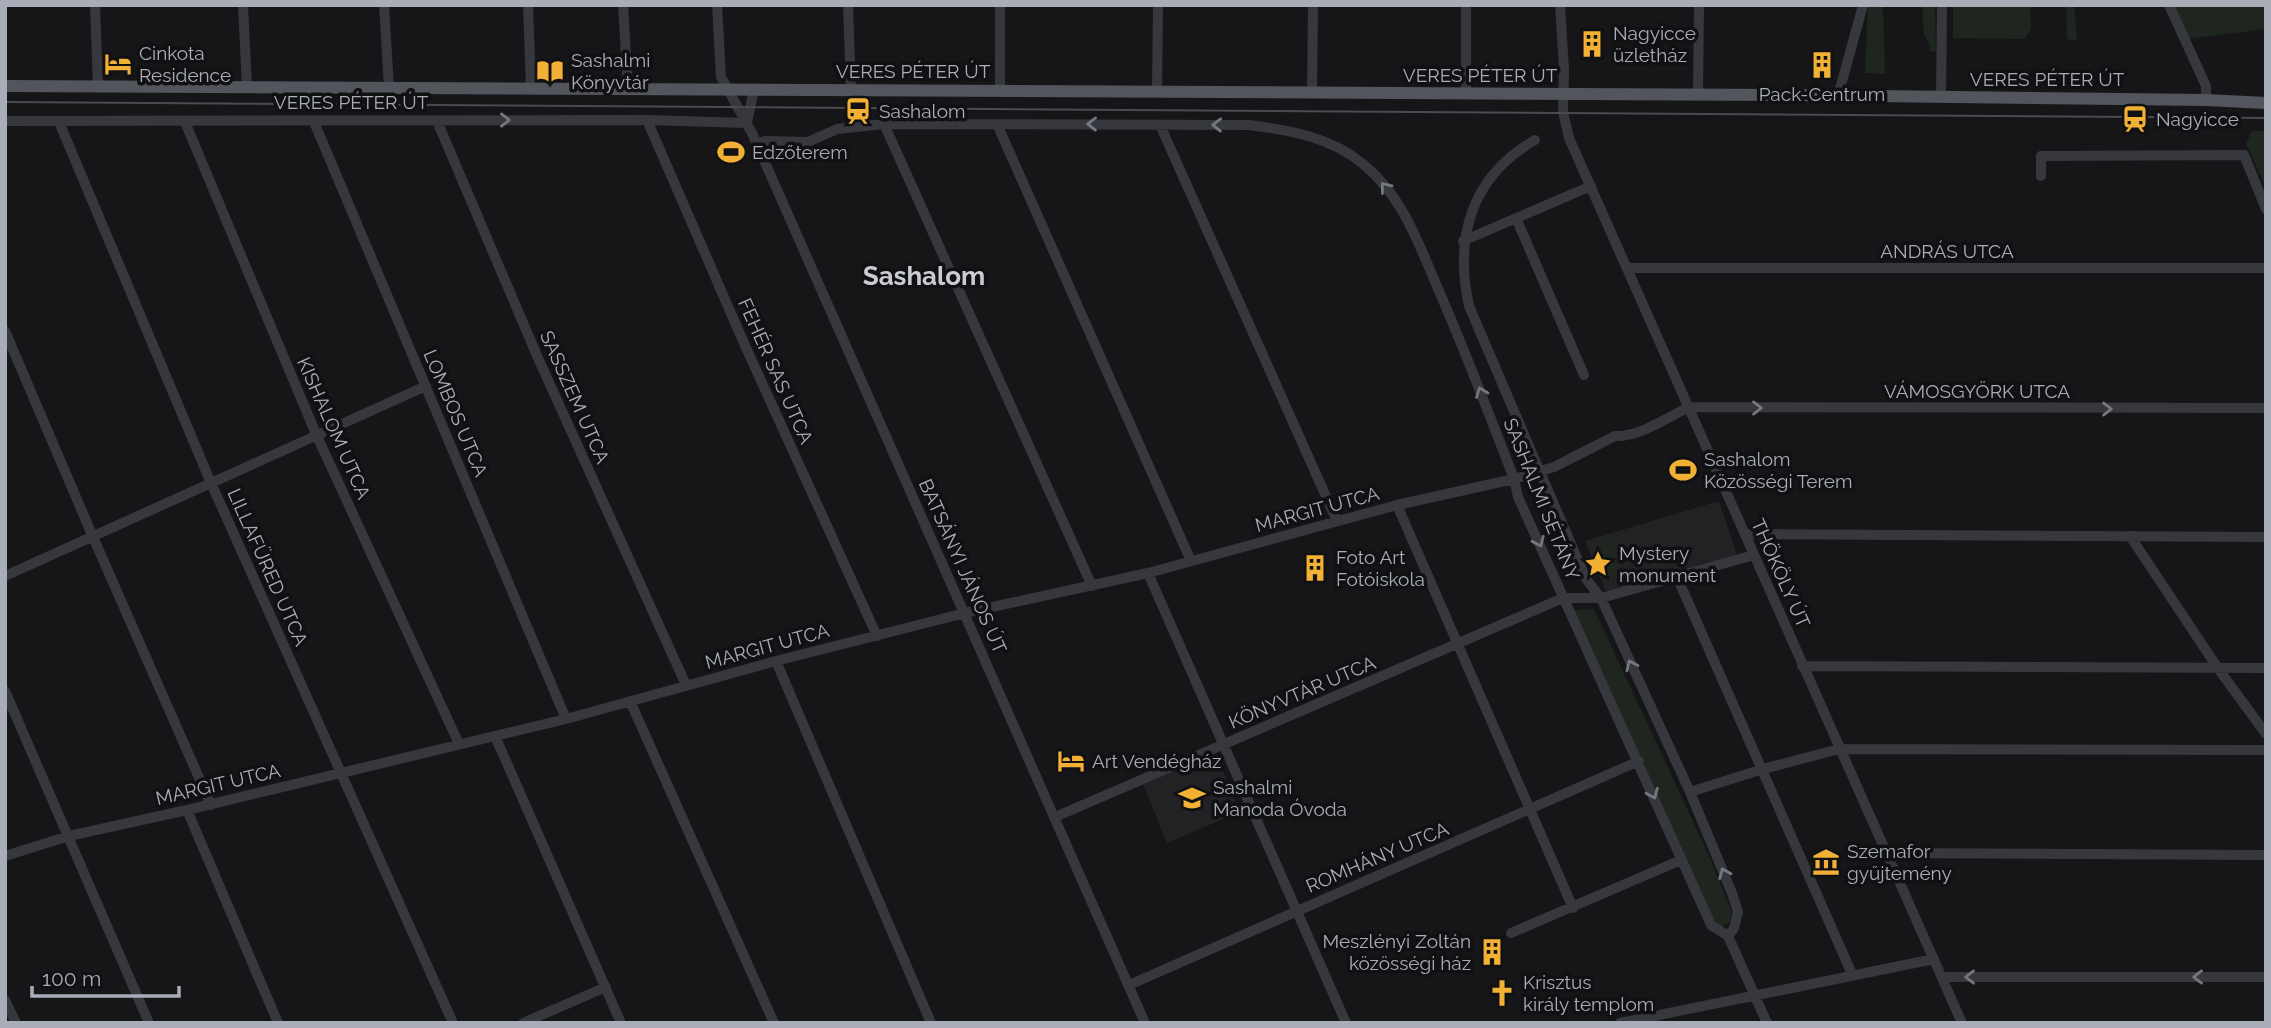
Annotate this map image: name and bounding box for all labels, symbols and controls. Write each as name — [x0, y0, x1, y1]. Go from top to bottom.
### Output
place label: Nagyicce üzletház — [1613, 22, 1696, 66]
building icon: Nagyicce üzletház — [1577, 29, 1607, 59]
place label: Cinkota Residence — [139, 42, 231, 86]
hotel icon: Cinkota Residence — [103, 49, 133, 79]
place label: Sashalmi Könyvtár — [571, 49, 650, 93]
building icon: Pack-Centrum — [1807, 50, 1837, 80]
library icon: Sashalmi Könyvtár — [535, 56, 565, 86]
street label: VERES PÉTER ÚT — [836, 60, 991, 82]
street label: VERES PÉTER ÚT — [1403, 64, 1558, 86]
street label: VERES PÉTER ÚT — [1970, 68, 2125, 90]
place label: Pack-Centrum — [1759, 83, 1885, 105]
street label: VERES PÉTER ÚT — [274, 91, 429, 113]
station icon: Sashalom — [843, 96, 873, 126]
place label: Sashalom — [879, 100, 965, 122]
station icon: Nagyicce — [2120, 104, 2150, 134]
place label: Nagyicce — [2156, 108, 2239, 130]
one-way arrow — [501, 112, 511, 128]
one-way arrow — [1086, 117, 1097, 132]
one-way arrow — [1211, 117, 1222, 133]
sports icon: Edzőterem — [716, 137, 746, 167]
place label: Edzőterem — [752, 141, 848, 163]
one-way arrow — [1381, 182, 1394, 194]
street label: ANDRÁS UTCA — [1880, 240, 2014, 262]
district label: Sashalom — [863, 261, 985, 291]
street label: FEHÉR SAS UTCA — [734, 295, 818, 447]
street label: SASSZEM UTCA — [536, 327, 614, 467]
street label: LOMBOS UTCA — [419, 346, 493, 480]
street label: KISHALOM UTCA — [293, 354, 375, 502]
street label: VÁMOSGYÖRK UTCA — [1884, 380, 2070, 402]
one-way arrow — [1475, 387, 1489, 399]
one-way arrow — [1752, 400, 1763, 416]
one-way arrow — [2102, 401, 2113, 417]
street label: SASHALMI SÉTÁNY — [1499, 415, 1585, 584]
place label: Sashalom Közösségi Terem — [1704, 448, 1852, 492]
sports icon: Sashalom Közösségi Terem — [1668, 455, 1698, 485]
street label: BATSÁNYI JÁNOS ÚT — [915, 475, 1012, 657]
street label: MARGIT UTCA — [1253, 482, 1381, 536]
street label: LILLAFÜRED UTCA — [223, 485, 313, 649]
street label: THÖKÖLY ÚT — [1747, 515, 1815, 631]
one-way arrow — [1531, 535, 1545, 548]
place label: Mystery monument — [1619, 542, 1717, 586]
place label: Foto Art Fotóiskola — [1336, 546, 1425, 590]
place icon: Mystery monument — [1583, 549, 1613, 579]
building icon: Foto Art Fotóiskola — [1300, 553, 1330, 583]
street label: MARGIT UTCA — [703, 619, 831, 673]
street label: KÖNYVTÁR UTCA — [1225, 651, 1379, 733]
one-way arrow — [1626, 660, 1640, 672]
hotel icon: Art Vendégház — [1056, 746, 1086, 776]
place label: Art Vendégház — [1092, 750, 1221, 772]
street label: MARGIT UTCA — [154, 759, 283, 809]
place label: Sashalmi Manoda Óvoda — [1213, 776, 1347, 820]
school or university icon: Sashalmi Manoda Óvoda — [1177, 783, 1207, 813]
one-way arrow — [1645, 787, 1659, 799]
street label: ROMHÁNY UTCA — [1302, 817, 1452, 897]
place label: Szemafor gyűjtemény — [1847, 840, 1952, 884]
museum icon: Szemafor gyűjtemény — [1811, 847, 1841, 877]
one-way arrow — [1718, 867, 1732, 879]
place label: Meszlényi Zoltán közösségi ház — [1322, 930, 1471, 974]
building icon: Meszlényi Zoltán közösségi ház — [1477, 937, 1507, 967]
scale bar — [32, 954, 178, 998]
text: 100 m — [42, 966, 101, 991]
one-way arrow — [1964, 969, 1975, 985]
one-way arrow — [2192, 969, 2202, 985]
place label: Krisztus király templom — [1523, 971, 1654, 1015]
church icon: Krisztus király templom — [1487, 978, 1517, 1008]

